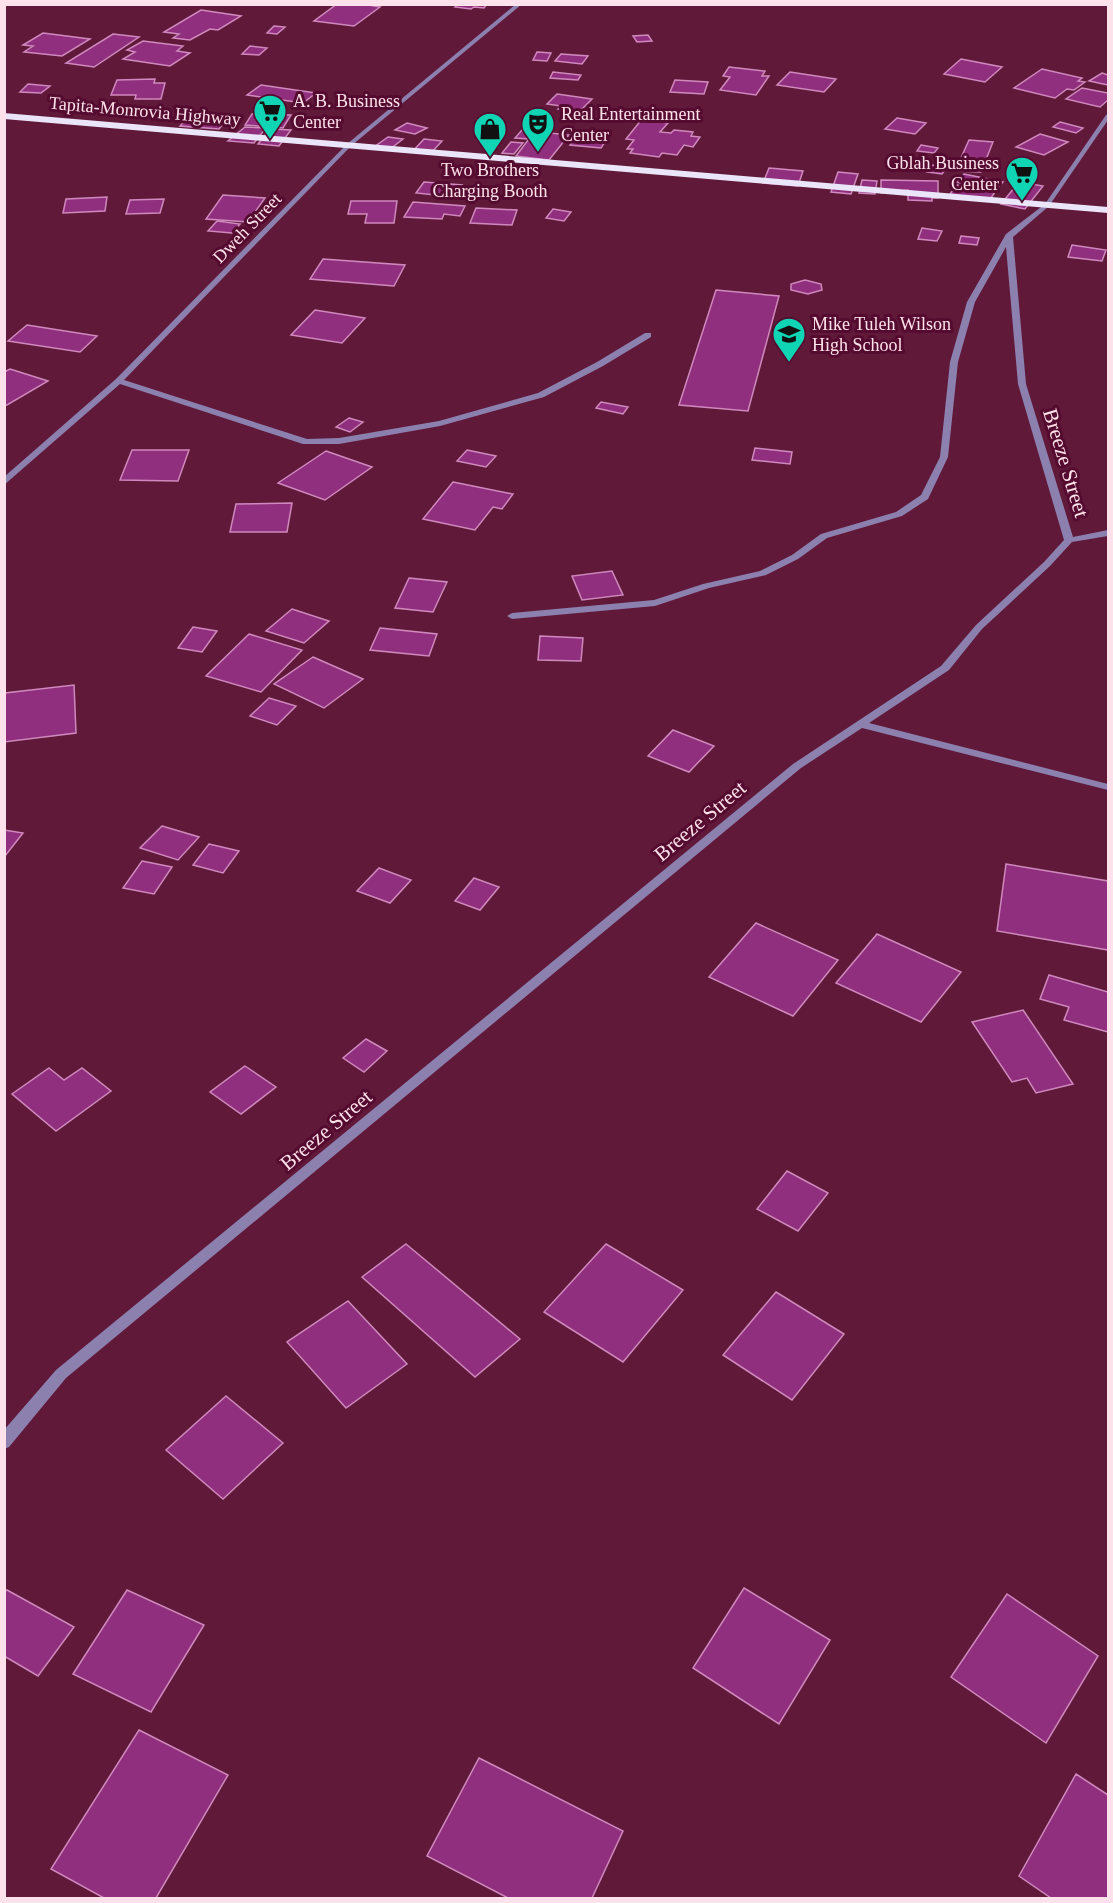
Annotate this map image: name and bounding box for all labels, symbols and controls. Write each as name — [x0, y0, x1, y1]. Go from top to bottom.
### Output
place label: A. B. Business Center — [293, 91, 400, 132]
street label: Tapita-Monrovia Highway — [48, 93, 242, 129]
supermarket icon: A. B. Business Center — [252, 93, 288, 140]
place label: Real Entertainment Center — [561, 104, 700, 145]
theatre icon: Real Entertainment Center — [520, 106, 556, 153]
shop icon: Two Brothers Charging Booth — [472, 111, 508, 158]
place label: Gblah Business Center — [887, 153, 999, 194]
supermarket icon: Gblah Business Center — [1004, 155, 1040, 202]
place label: Two Brothers Charging Booth — [432, 160, 548, 201]
street label: Dweh Street — [209, 189, 285, 267]
place label: Mike Tuleh Wilson High School — [812, 314, 951, 355]
school or university icon: Mike Tuleh Wilson High School — [771, 316, 807, 363]
street label: Breeze Street — [1038, 406, 1094, 520]
street label: Breeze Street — [649, 776, 751, 866]
street label: Breeze Street — [275, 1085, 377, 1175]

